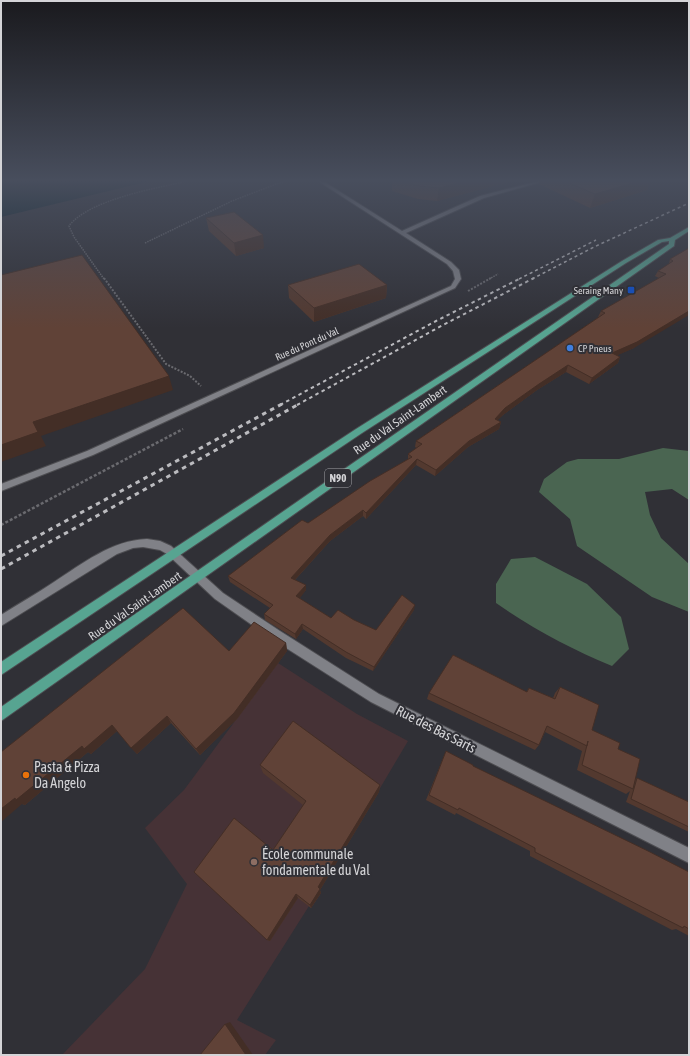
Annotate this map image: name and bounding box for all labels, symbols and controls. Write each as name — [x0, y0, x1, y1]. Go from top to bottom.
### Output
place label: Seraing Many — [574, 285, 623, 296]
marker: Seraing Many — [626, 285, 636, 295]
street label: Rue du Pont du Val — [274, 325, 341, 363]
marker: CP Pneus — [565, 343, 575, 353]
place label: CP Pneus — [578, 343, 612, 354]
street label: Rue du Val Saint-Lambert — [351, 382, 450, 457]
road number: N90 — [325, 469, 351, 487]
street label: Rue du Val Saint-Lambert — [86, 568, 185, 643]
street label: Rue des Bas Sarts — [393, 702, 479, 756]
place label: Pasta & Pizza Da Angelo — [34, 759, 100, 791]
marker: Pasta & Pizza Da Angelo — [21, 770, 31, 780]
place label: École communale fondamentale du Val — [262, 846, 370, 878]
marker: École communale fondamentale du Val — [249, 857, 259, 867]

